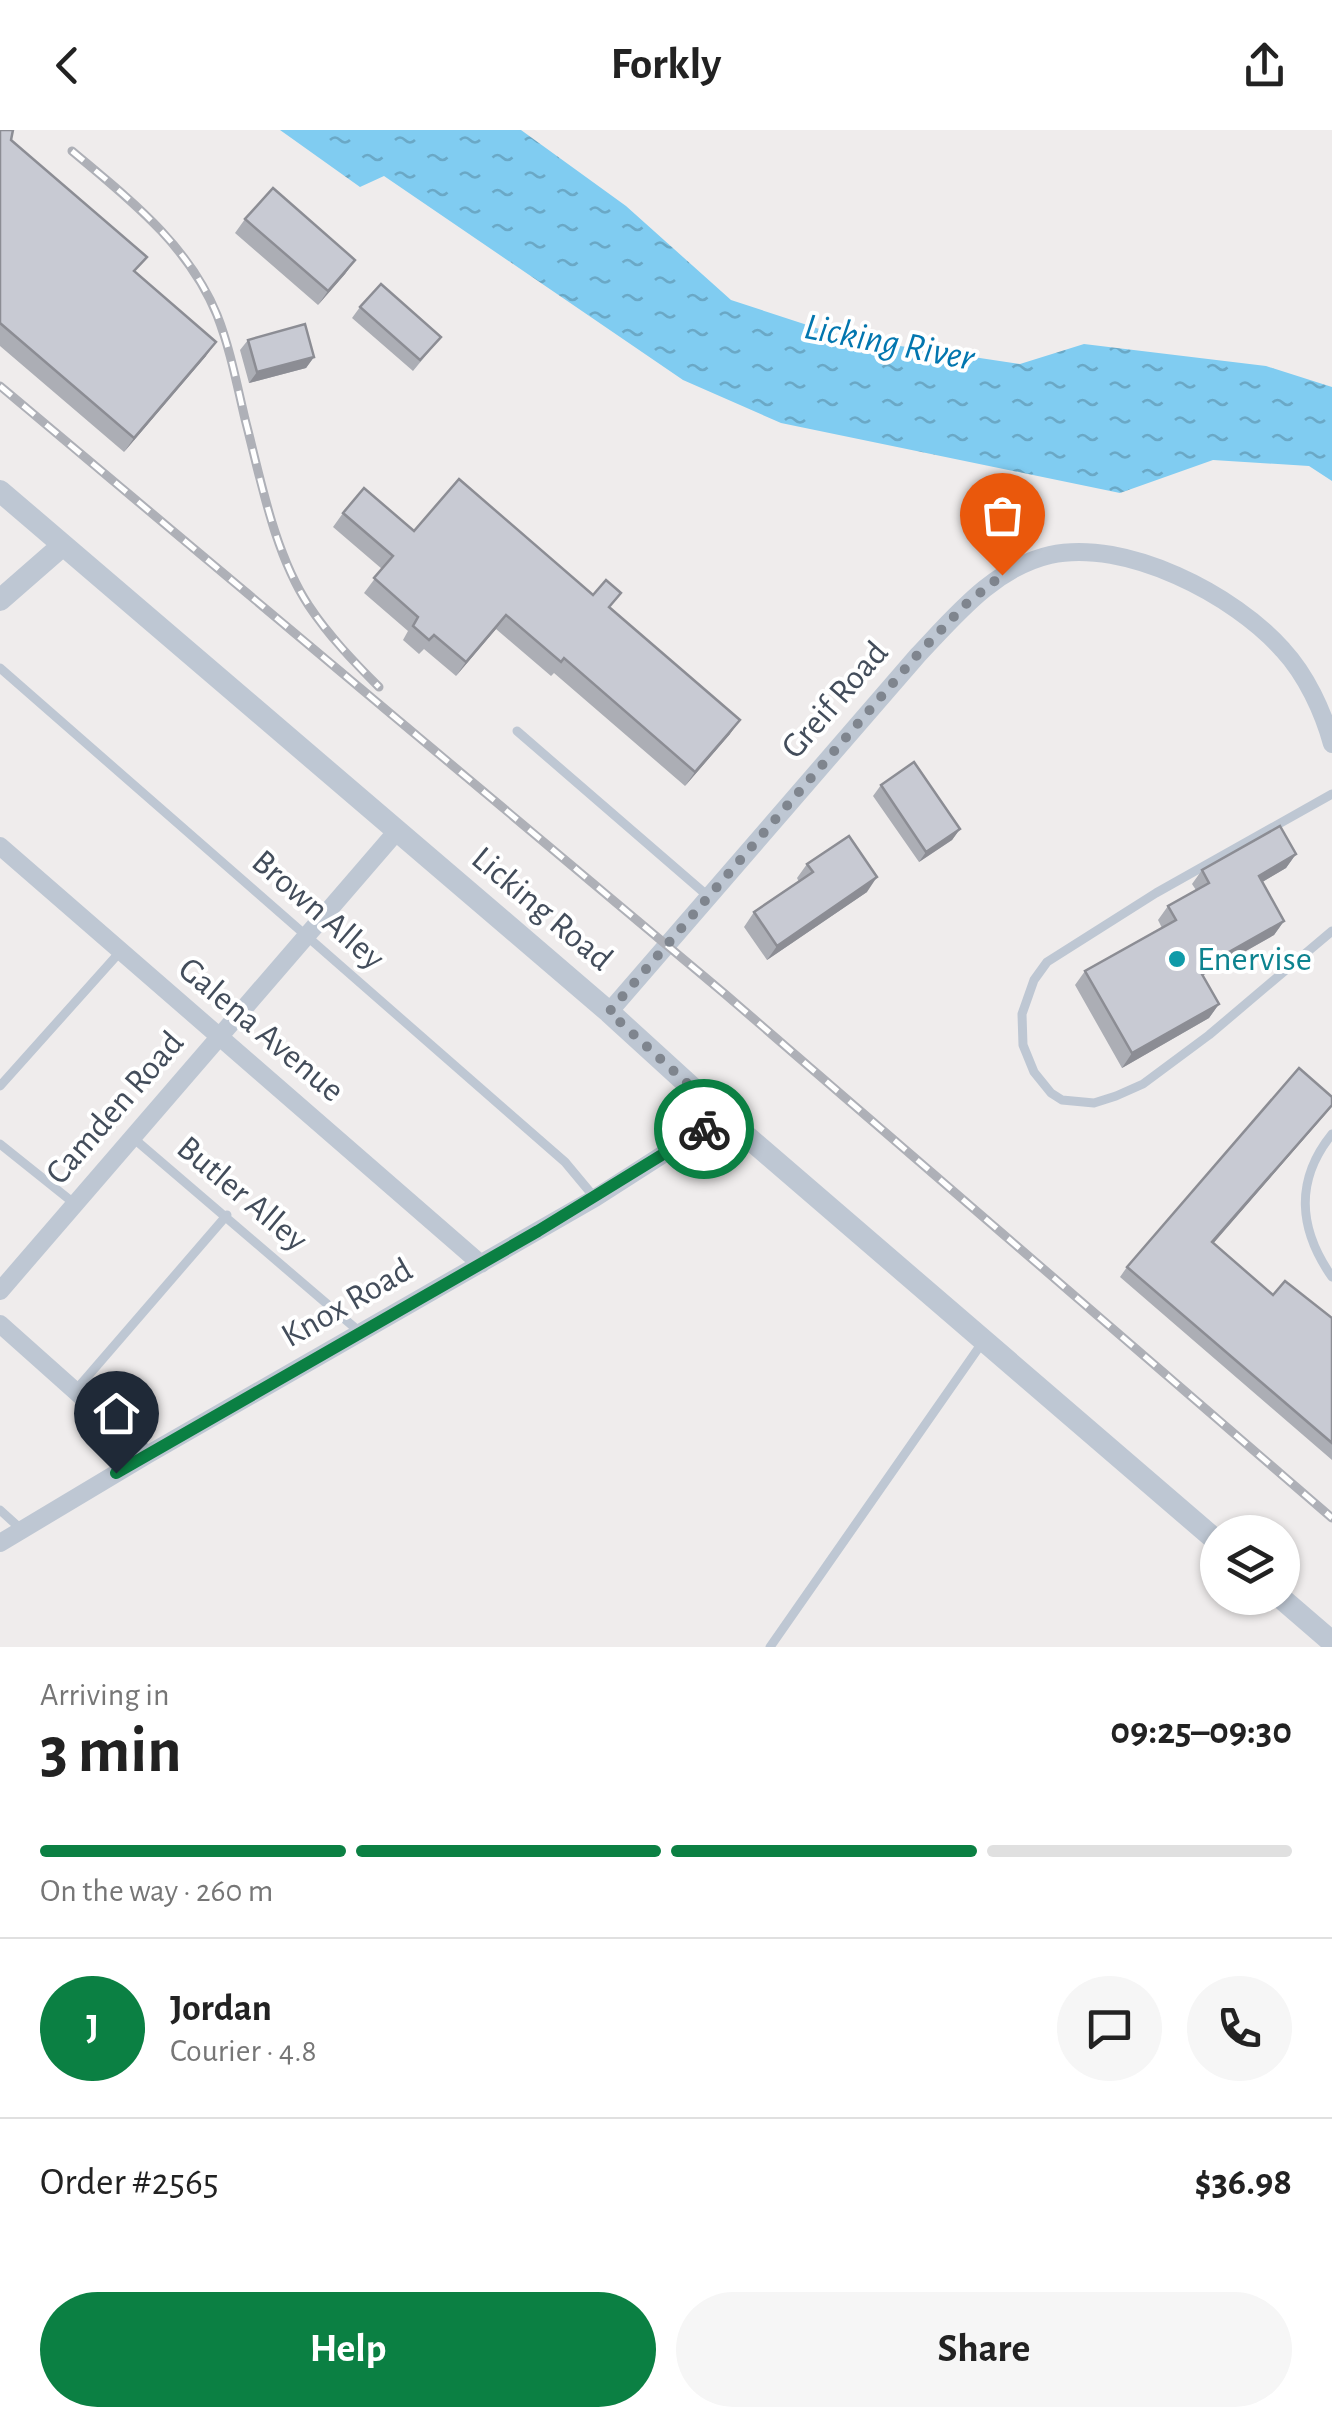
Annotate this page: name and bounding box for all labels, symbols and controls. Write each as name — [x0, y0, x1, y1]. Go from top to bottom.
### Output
icon: back — [40, 38, 95, 93]
icon: share — [1237, 38, 1292, 93]
text: Forkly — [611, 42, 721, 87]
water label: Licking River — [801, 308, 979, 378]
pin — [960, 473, 1045, 576]
icon: bag — [975, 488, 1030, 543]
street label: Greif Road — [775, 635, 895, 765]
street label: Licking Road — [465, 840, 619, 978]
street label: Brown Alley — [245, 844, 391, 977]
place label: Enervise — [1197, 942, 1312, 977]
marker: Enervise — [1166, 948, 1188, 970]
street label: Galena Avenue — [172, 951, 350, 1109]
street label: Camden Road — [40, 1025, 190, 1191]
courier — [654, 1079, 754, 1179]
icon: bike — [677, 1102, 732, 1157]
street label: Butler Alley — [170, 1130, 314, 1258]
street label: Knox Road — [276, 1252, 418, 1354]
pin — [74, 1371, 159, 1474]
icon: home — [89, 1386, 144, 1441]
map controls — [1200, 1515, 1300, 1615]
button: layers — [1200, 1515, 1300, 1615]
text: Arriving in — [40, 1679, 169, 1711]
text: 09:25–09:30 — [1110, 1713, 1292, 1751]
text: 3 min — [40, 1719, 182, 1784]
text: On the way · 260 m — [40, 1875, 273, 1907]
button: chat — [1057, 1976, 1162, 2081]
button: phone — [1187, 1976, 1292, 2081]
text: Jordan — [170, 1990, 272, 2028]
text: J — [86, 2009, 99, 2047]
text: Courier · 4.8 — [170, 2035, 317, 2067]
text: Order #2565 — [40, 2164, 219, 2202]
text: $36.98 — [1194, 2164, 1292, 2202]
button: Help — [40, 2292, 656, 2407]
button: Share — [676, 2292, 1292, 2407]

